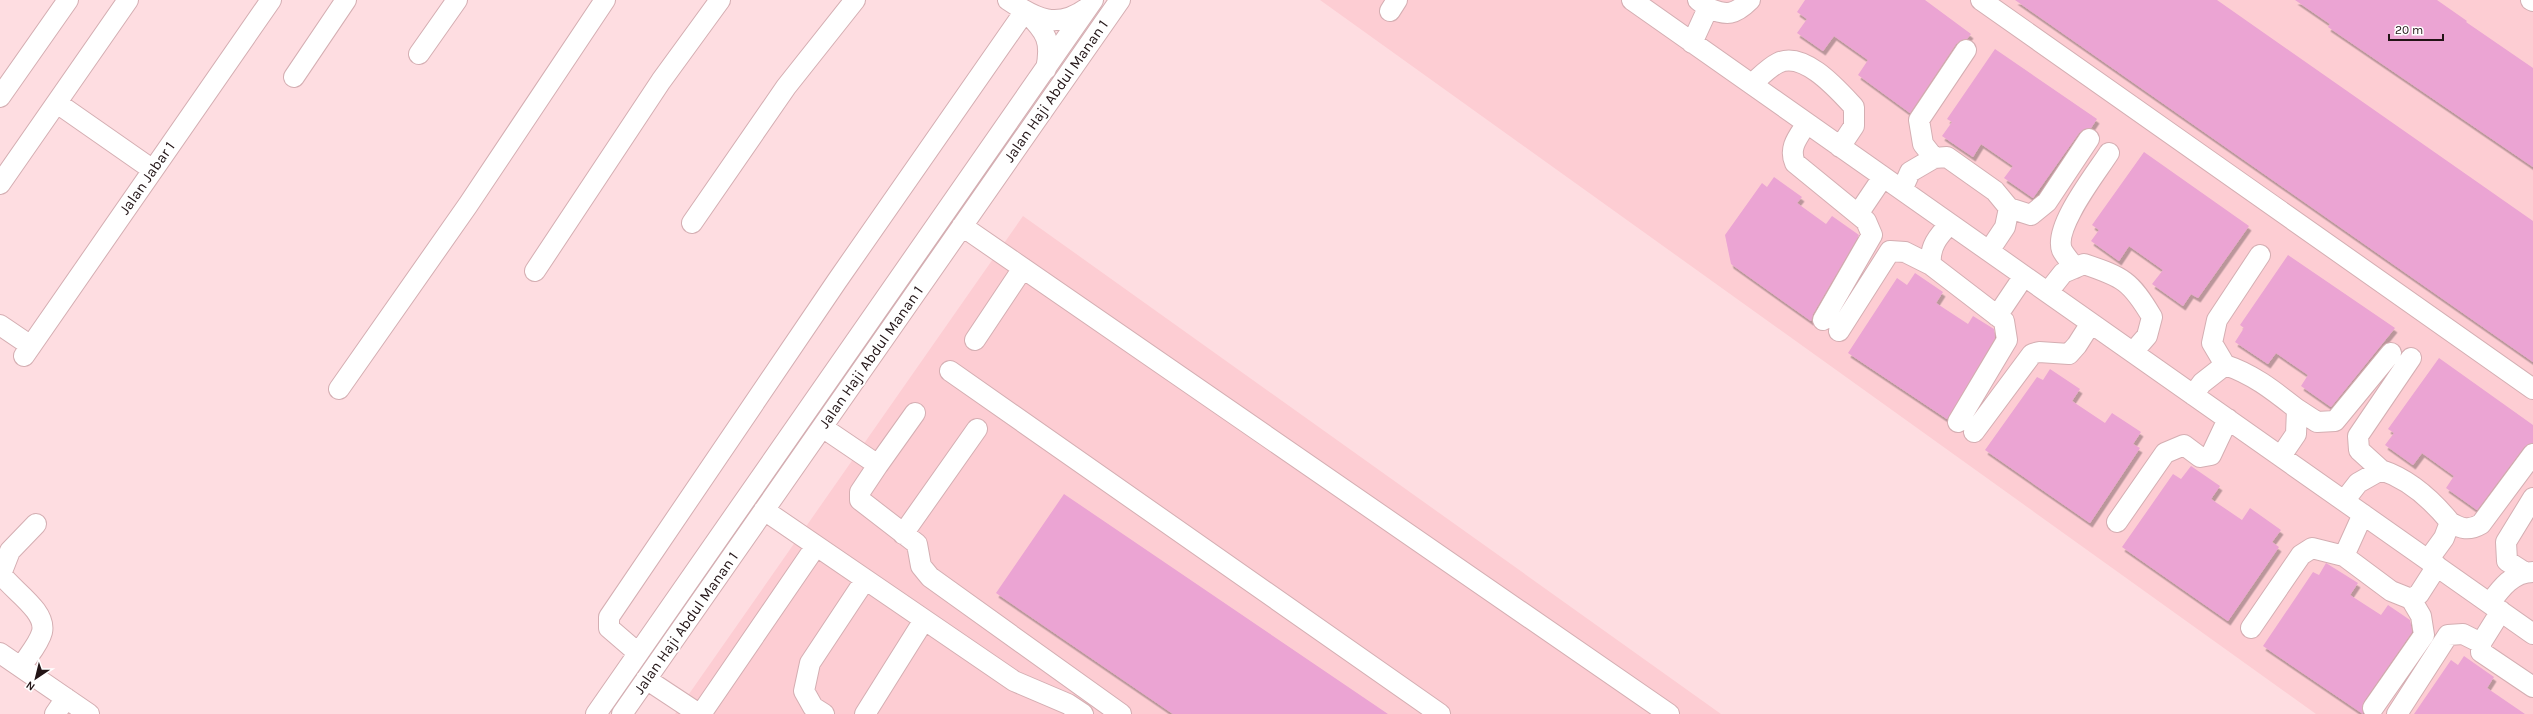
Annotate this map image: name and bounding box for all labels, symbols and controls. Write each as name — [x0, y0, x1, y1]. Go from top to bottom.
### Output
street label: Jalan Haji Abdul Manan 1 — [1000, 16, 1112, 166]
scale bar — [2389, 16, 2443, 42]
text: 20 m — [2395, 23, 2423, 37]
street label: Jalan Jabar 1 — [115, 138, 179, 218]
street label: Jalan Haji Abdul Manan 1 — [815, 282, 927, 432]
street label: Jalan Haji Abdul Manan 1 — [630, 548, 742, 698]
north arrow — [16, 658, 56, 698]
text: N — [24, 678, 38, 693]

